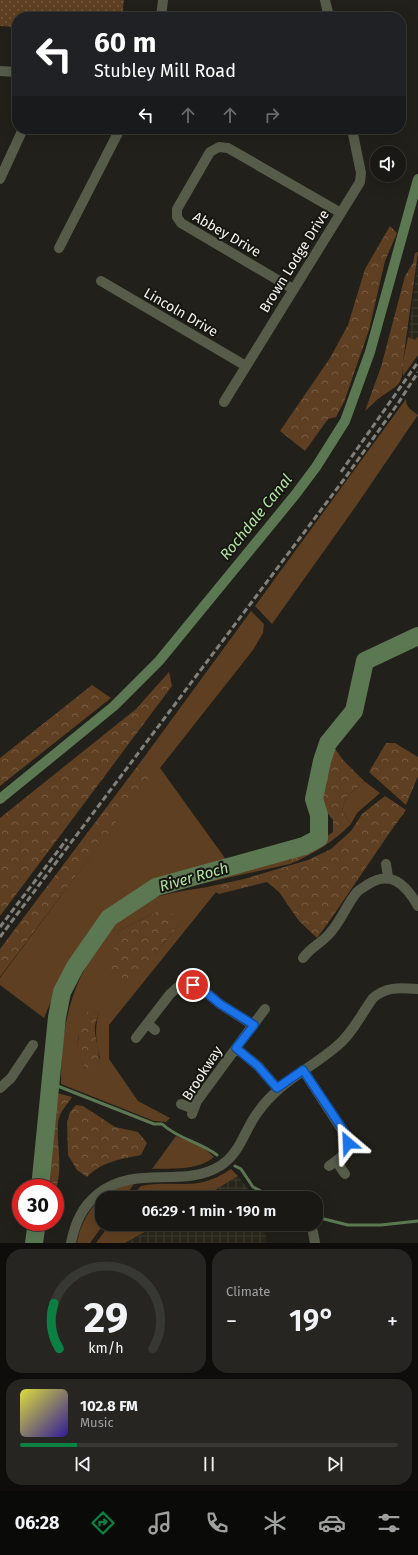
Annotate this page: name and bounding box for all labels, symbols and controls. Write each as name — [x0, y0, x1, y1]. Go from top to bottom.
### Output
text: 60 m — [94, 26, 156, 59]
icon: left — [28, 28, 80, 80]
text: Stubley Mill Road — [94, 60, 236, 82]
icon: left — [135, 104, 157, 126]
icon: ahead — [177, 104, 199, 126]
icon: ahead — [219, 104, 241, 126]
icon: right — [261, 104, 283, 126]
map controls — [370, 146, 406, 182]
button: sound — [370, 146, 406, 182]
street label: Brown Lodge Drive — [256, 207, 333, 316]
street label: Abbey Drive — [190, 208, 264, 261]
street label: Lincoln Drive — [141, 284, 221, 340]
water label: Rochdale Canal — [216, 471, 296, 563]
water label: River Roch — [157, 859, 231, 895]
pin — [176, 968, 210, 1002]
icon: arrive — [182, 974, 204, 996]
street label: Brookway — [179, 1043, 226, 1104]
position arrow — [327, 1122, 369, 1164]
speed limit sign: 30 — [12, 1179, 64, 1231]
text: 06:29 · 1 min · 190 m — [142, 1202, 276, 1220]
text: Climate — [226, 1284, 270, 1299]
text: 29 — [84, 1293, 128, 1343]
text: 19° — [289, 1303, 335, 1339]
text: − — [226, 1308, 237, 1335]
text: + — [387, 1308, 398, 1335]
text: km/h — [88, 1340, 124, 1357]
text: 102.8 FM — [80, 1397, 138, 1415]
text: Music — [80, 1415, 114, 1430]
icon: previous — [72, 1453, 94, 1475]
icon: pause — [198, 1453, 220, 1475]
icon: next — [324, 1453, 346, 1475]
icon: directions — [89, 1509, 117, 1537]
icon: music — [146, 1509, 174, 1537]
icon: phone — [203, 1509, 231, 1537]
icon: climate — [261, 1509, 289, 1537]
icon: car — [318, 1509, 346, 1537]
icon: filters — [375, 1509, 403, 1537]
text: 06:28 — [15, 1512, 59, 1534]

